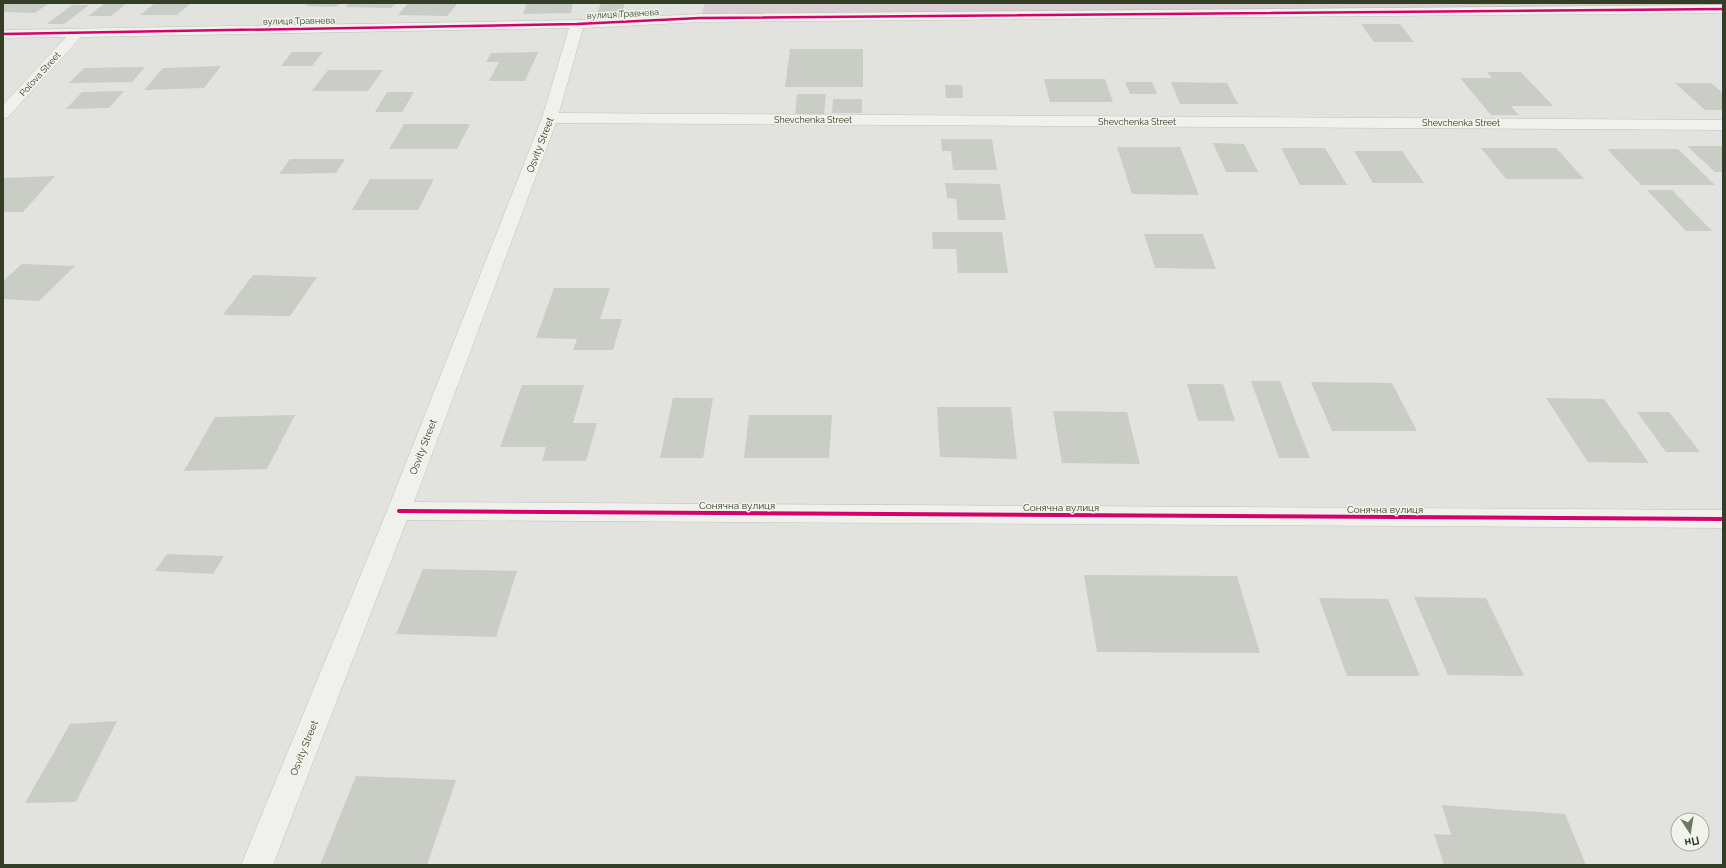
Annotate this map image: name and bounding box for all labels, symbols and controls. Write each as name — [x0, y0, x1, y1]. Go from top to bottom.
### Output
street label: вулиця Травнева — [587, 7, 659, 21]
street label: вулиця Травнева — [263, 15, 335, 27]
street label: Pol’ova Street — [18, 50, 62, 98]
street label: Osvity Street — [524, 115, 556, 174]
street label: Shevchenka Street — [774, 115, 852, 125]
street label: Shevchenka Street — [1098, 117, 1176, 127]
street label: Shevchenka Street — [1422, 118, 1500, 128]
street label: Osvity Street — [407, 417, 439, 476]
street label: Сонячна вулиця — [699, 500, 775, 511]
street label: Сонячна вулиця — [1023, 502, 1099, 513]
street label: Сонячна вулиця — [1347, 504, 1423, 515]
street label: Osvity Street — [288, 718, 320, 777]
north arrow — [1670, 812, 1710, 852]
text: Пн — [1683, 833, 1700, 849]

